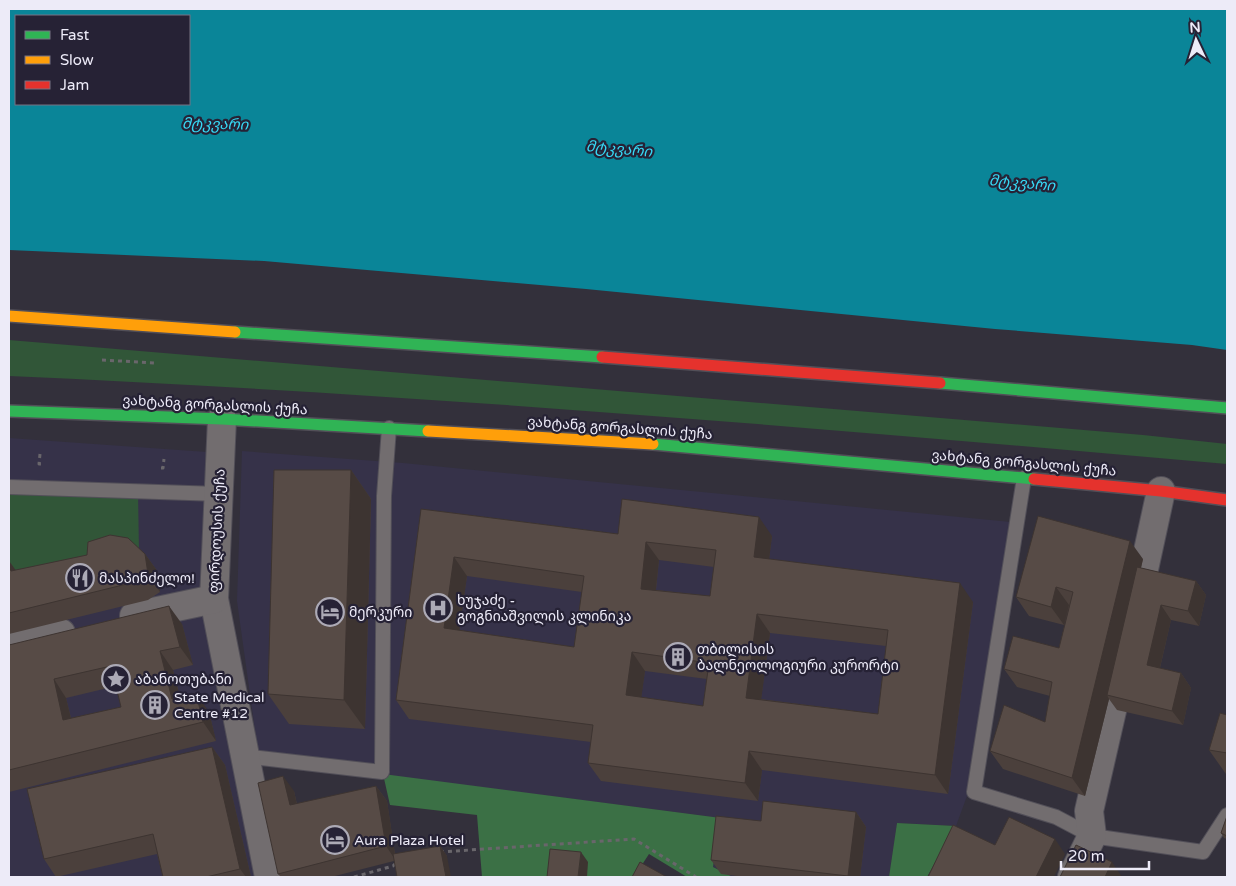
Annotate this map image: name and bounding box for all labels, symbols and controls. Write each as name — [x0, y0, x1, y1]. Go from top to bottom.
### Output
legend — [15, 15, 190, 105]
north arrow — [1171, 15, 1221, 65]
text: N — [1189, 19, 1201, 36]
text: Fast — [60, 26, 90, 44]
text: Slow — [60, 51, 94, 69]
text: Jam — [60, 76, 89, 94]
water label: მტკვარი — [182, 114, 250, 134]
water label: მტკვარი — [585, 137, 654, 161]
water label: მტკვარი — [988, 171, 1057, 195]
street label: ვახტანგ გორგასლის ქუჩა — [122, 392, 308, 418]
street label: ვახტანგ გორგასლის ქუჩა — [527, 413, 713, 443]
street label: ვახტანგ გორგასლის ქუჩა — [931, 446, 1117, 480]
street label: ფირდოუსის ქუჩა — [205, 468, 229, 594]
restaurant icon: მასპინძელო! — [65, 563, 95, 593]
place label: მასპინძელო! — [99, 570, 195, 587]
place label: ხუჯაძე - გოგნიაშვილის კლინიკა — [457, 592, 631, 625]
hospital icon: ხუჯაძე - გოგნიაშვილის კლინიკა — [423, 593, 453, 623]
hotel icon: მერკური — [315, 597, 345, 627]
place label: მერკური — [349, 604, 412, 621]
place label: თბილისის ბალნეოლოგიური კურორტი — [697, 641, 899, 674]
building icon: თბილისის ბალნეოლოგიური კურორტი — [663, 642, 693, 672]
place icon: აბანოთუბანი — [101, 664, 131, 694]
place label: აბანოთუბანი — [135, 671, 232, 688]
place label: State Medical Centre #12 — [174, 689, 265, 722]
building icon: State Medical Centre #12 — [140, 690, 170, 720]
hotel icon: Aura Plaza Hotel — [320, 825, 350, 855]
place label: Aura Plaza Hotel — [354, 832, 464, 849]
scale bar — [1061, 838, 1148, 870]
text: 20 m — [1068, 847, 1105, 865]

